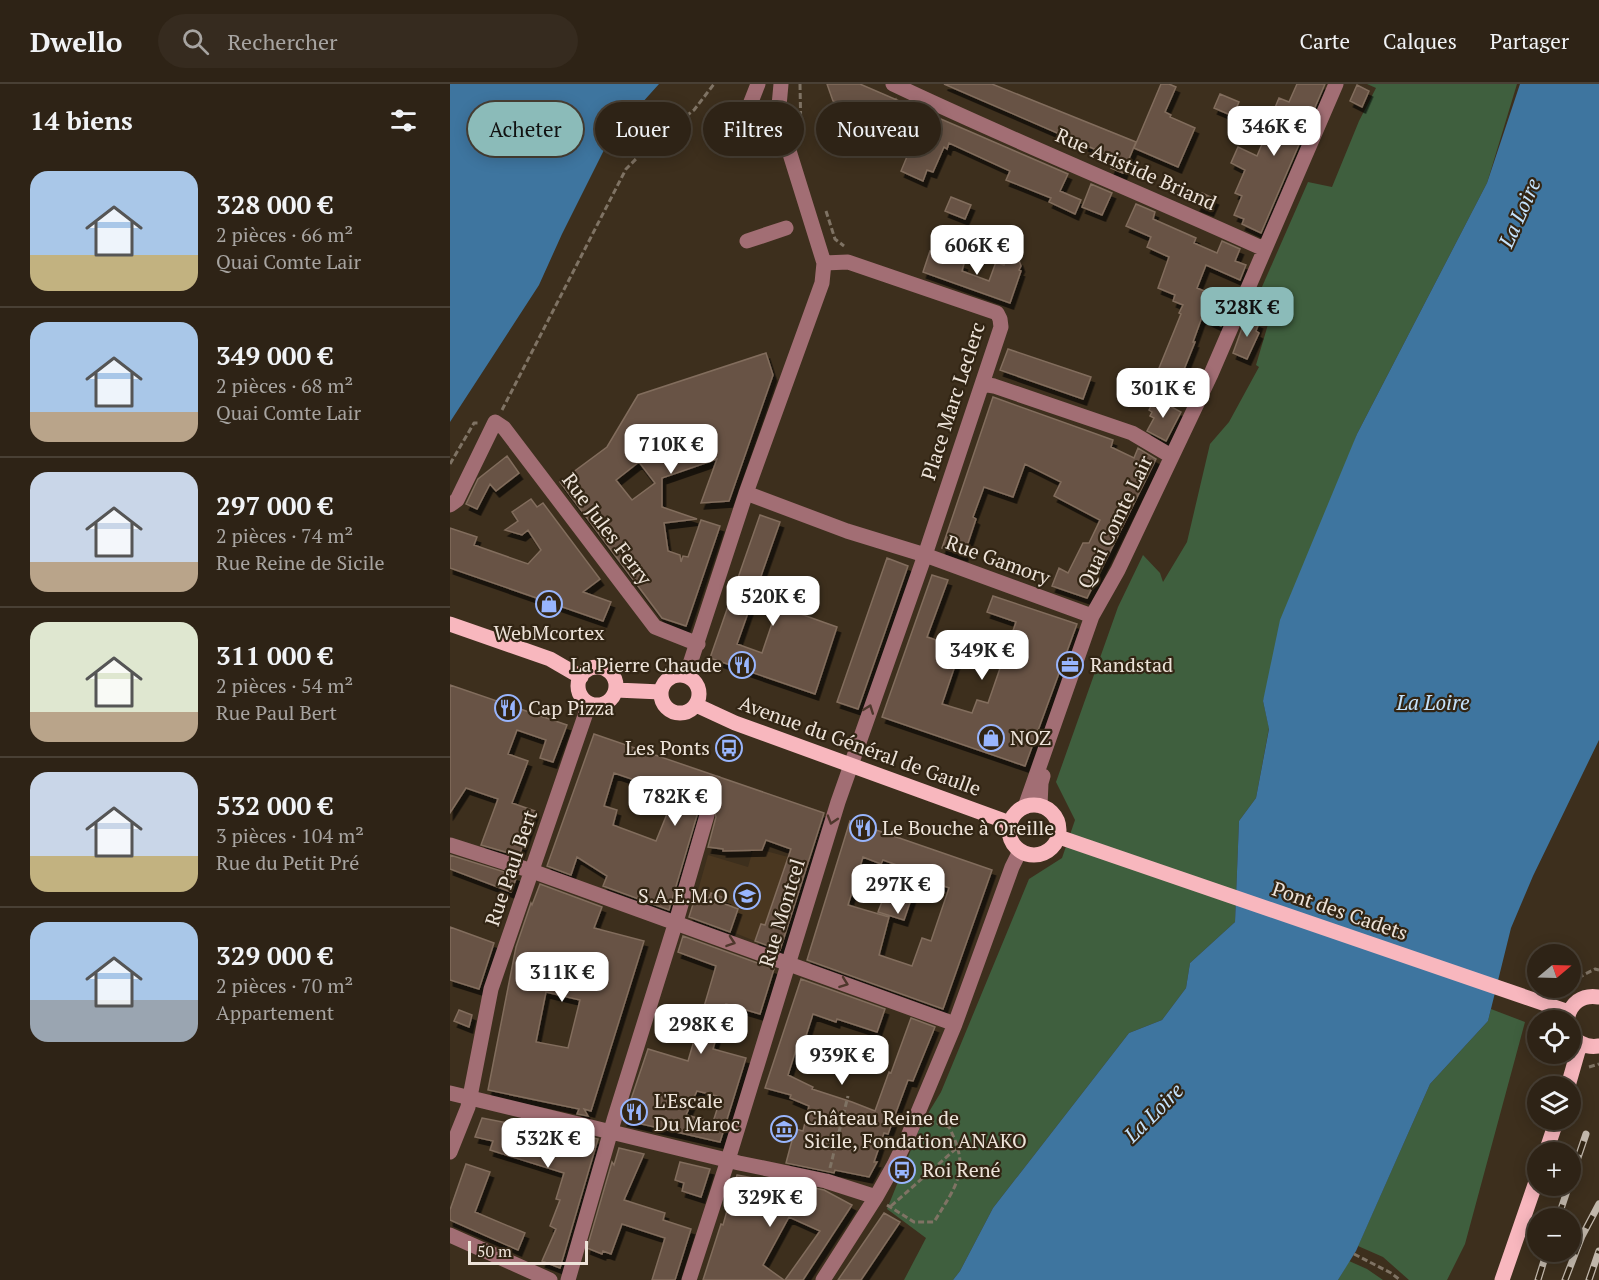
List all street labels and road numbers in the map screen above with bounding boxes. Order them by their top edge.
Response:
street label: Rue Aristide Briand [1052,121,1221,216]
street label: Place Marc Leclerc [914,318,991,483]
street label: Quai Comte Lair [1071,450,1159,593]
street label: Rue Jules Ferry [556,467,659,591]
street label: Rue Gamory [942,528,1055,591]
street label: Avenue du Général de Gaulle [735,689,985,802]
street label: Rue Paul Bert [478,806,543,929]
street label: Rue Montcel [752,855,811,970]
street label: Pont des Cadets [1269,875,1411,946]

